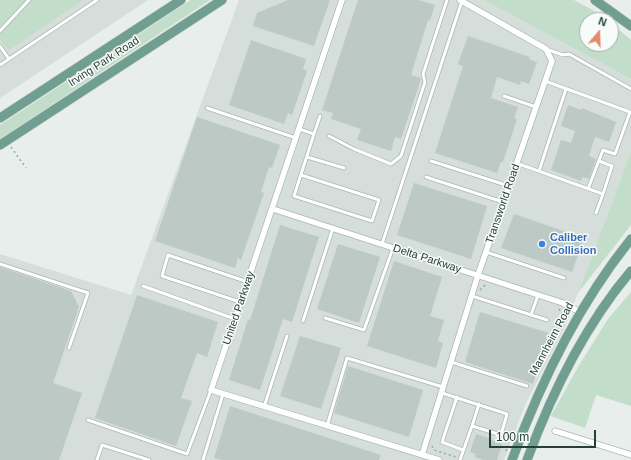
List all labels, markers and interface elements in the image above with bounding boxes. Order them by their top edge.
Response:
north arrow [579,12,619,52]
text: N [597,15,608,29]
street label: Irving Park Road [66,34,142,90]
street label: Transworld Road [483,162,523,246]
place label: Caliber Collision [550,231,596,257]
marker: Caliber Collision [537,239,547,249]
street label: Delta Parkway [391,242,463,276]
street label: United Parkway [220,269,258,347]
street label: Mannheim Road [527,300,577,378]
scale bar [491,422,598,448]
text: 100 m [496,430,529,444]

